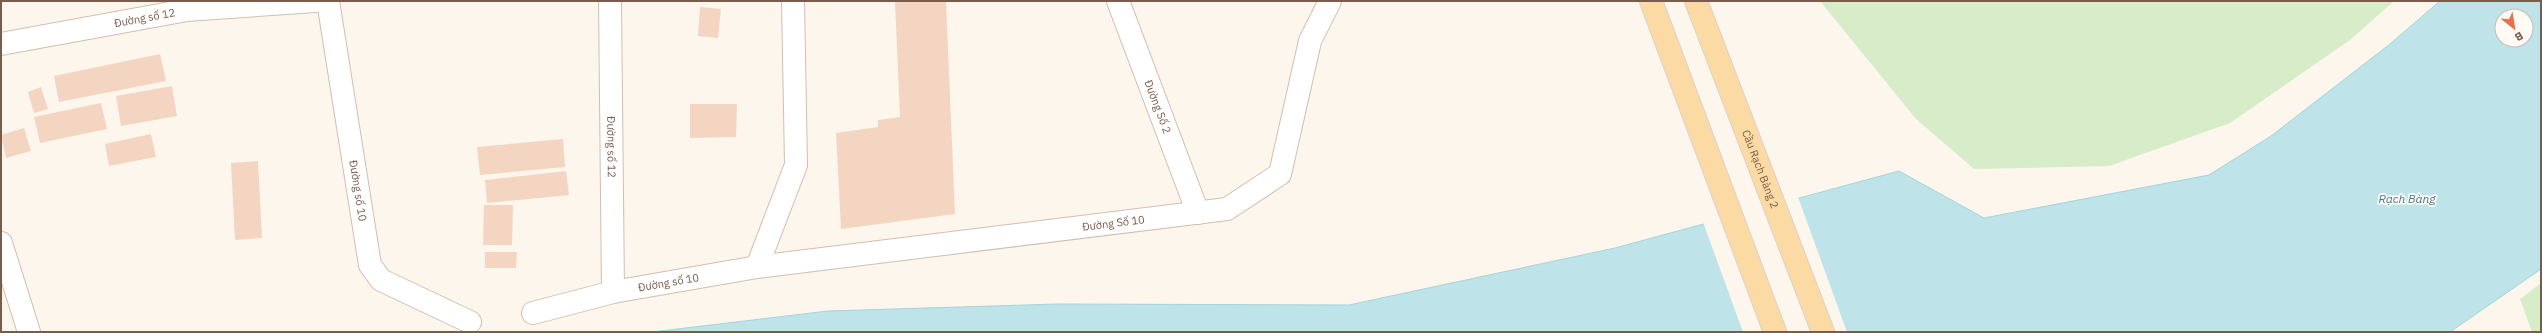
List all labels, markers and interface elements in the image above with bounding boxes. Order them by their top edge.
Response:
street label: Đường số 12 [113,5,176,30]
north arrow [2494,8,2534,48]
text: B [2512,29,2526,45]
street label: Đường Số 2 [1141,78,1174,136]
street label: Đường số 12 [604,116,619,178]
street label: Cầu Rạch Bàng 2 [1739,128,1782,210]
street label: Đường số 10 [346,159,370,222]
water label: Rạch Bàng [2379,191,2436,206]
street label: Đường Số 10 [1081,212,1146,234]
street label: Đường số 10 [637,270,700,295]

